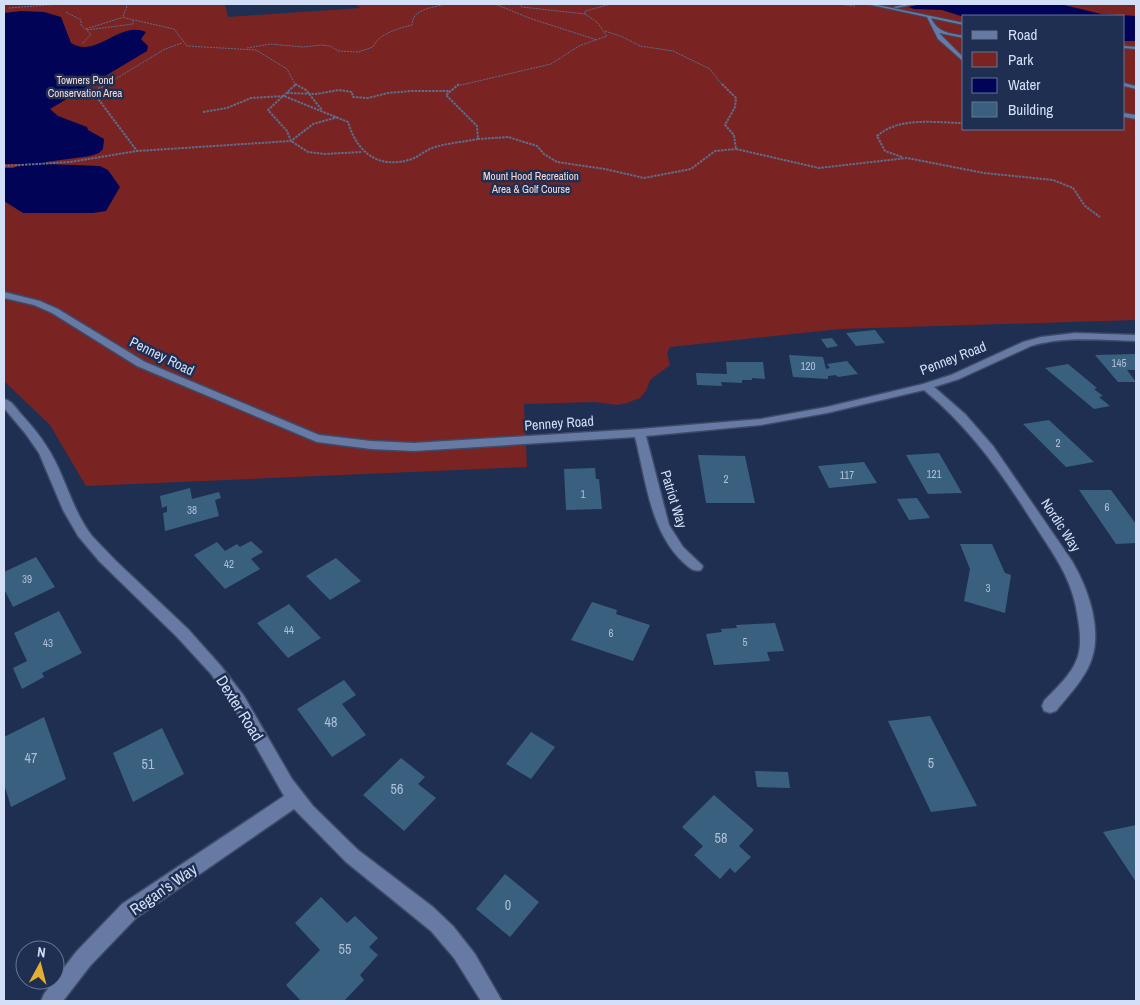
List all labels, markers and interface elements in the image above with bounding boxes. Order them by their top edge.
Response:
legend [962,15,1125,130]
text: Road [1008,24,1037,45]
text: Park [1008,49,1034,70]
park label: Towners Pond Conservation Area [48,73,122,100]
text: Water [1008,74,1040,95]
text: Building [1008,99,1053,120]
park label: Mount Hood Recreation Area & Golf Course [483,169,579,196]
street label: Penney Road [127,333,197,379]
street label: Penney Road [917,337,989,379]
house number: 145 [1111,356,1127,370]
house number: 120 [800,359,816,373]
street label: Penney Road [524,412,594,434]
house number: 2 [1055,436,1061,450]
house number: 121 [926,467,942,481]
street label: Patriot Way [657,468,691,530]
house number: 117 [840,468,854,482]
house number: 2 [723,472,729,486]
house number: 1 [580,487,586,501]
street label: Nordic Way [1037,495,1085,555]
house number: 6 [1104,500,1110,514]
house number: 38 [187,503,197,517]
house number: 42 [224,557,234,571]
house number: 39 [22,572,32,586]
house number: 3 [985,581,991,595]
house number: 44 [284,623,294,637]
house number: 6 [608,626,614,640]
house number: 5 [742,635,748,649]
house number: 43 [43,636,53,650]
street label: Dexter Road [211,671,269,745]
house number: 48 [325,713,337,731]
house number: 47 [25,749,37,767]
house number: 5 [928,754,934,772]
house number: 51 [142,755,155,773]
house number: 56 [391,780,403,798]
house number: 58 [715,829,727,847]
street label: Regan's Way [125,858,201,920]
house number: 0 [505,896,511,914]
north arrow [15,940,65,990]
house number: 55 [339,940,351,958]
text: N [36,943,47,962]

